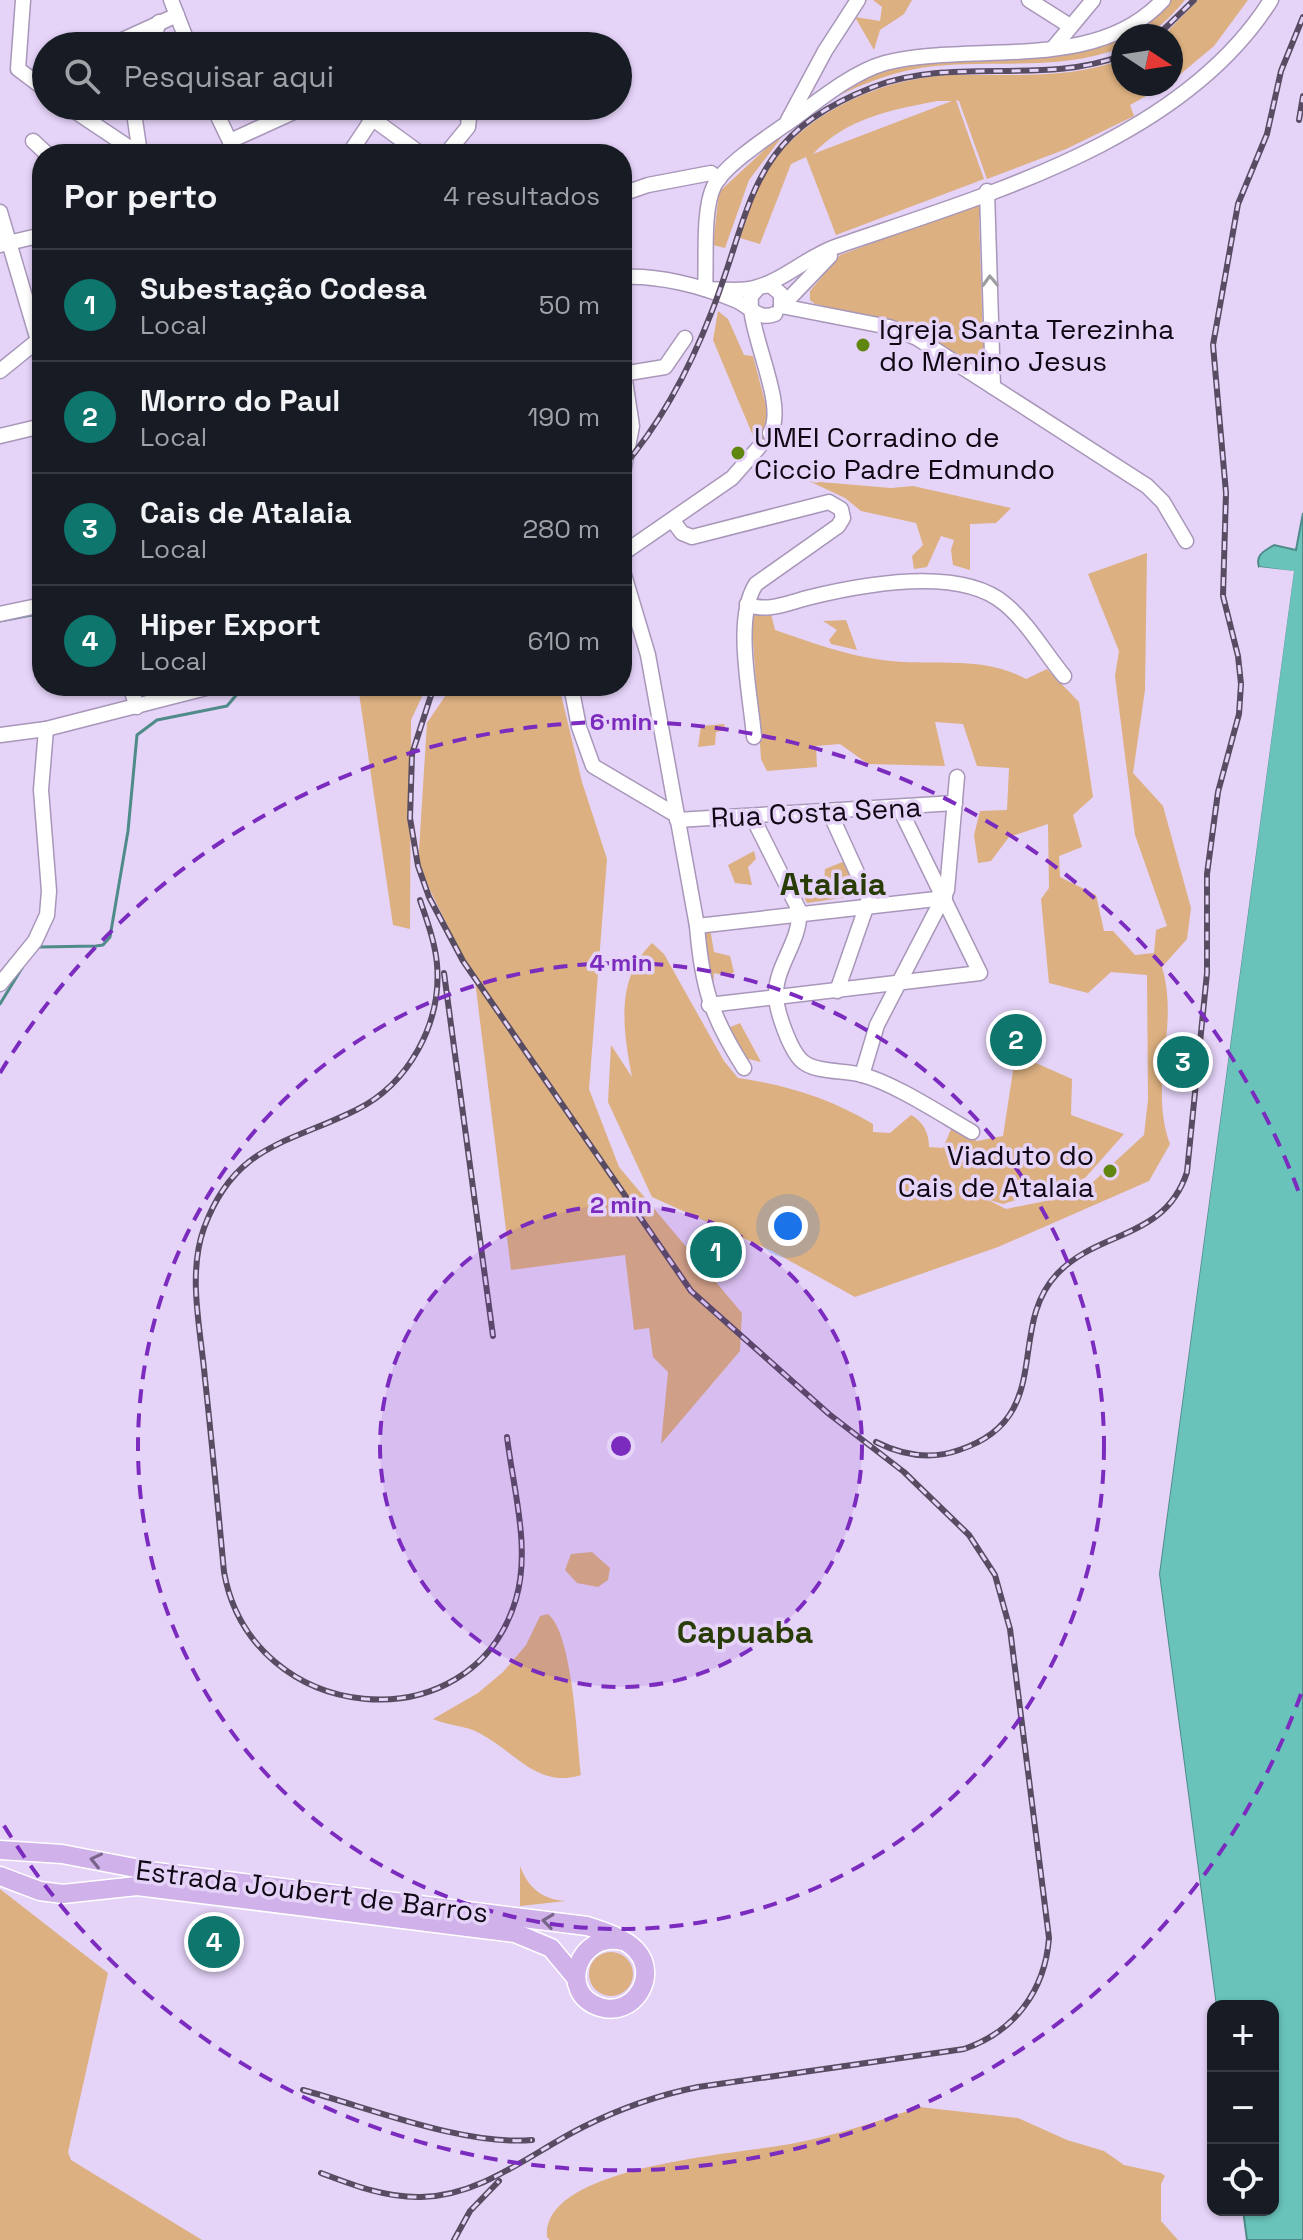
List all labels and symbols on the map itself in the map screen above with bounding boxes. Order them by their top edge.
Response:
north arrow [1111,24,1183,96]
one-way arrow [981,274,998,287]
place label: Igreja Santa Terezinha do Menino Jesus [879,311,1174,379]
marker: Igreja Santa Terezinha do Menino Jesus [854,336,872,354]
place label: UMEI Corradino de Ciccio Padre Edmundo [754,419,1055,487]
marker: UMEI Corradino de Ciccio Padre Edmundo [729,444,747,462]
text: 6 min [590,706,652,737]
street label: Rua Costa Sena [710,789,922,835]
district label: Atalaia [780,864,886,904]
text: 4 min [589,947,653,978]
pin: 2 [990,1010,1042,1070]
pin: 3 [1157,1032,1209,1092]
place label: Viaduto do Cais de Atalaia [898,1137,1094,1205]
marker: Viaduto do Cais de Atalaia [1101,1162,1119,1180]
text: 2 min [590,1189,652,1220]
your location [768,1206,808,1246]
pin: 1 [690,1222,742,1282]
centre of rings [607,1432,635,1460]
district label: Capuaba [677,1612,813,1652]
one-way arrow [90,1852,104,1869]
street label: Estrada Joubert de Barros [134,1852,490,1930]
pin: 4 [188,1912,240,1972]
one-way arrow [541,1913,555,1930]

